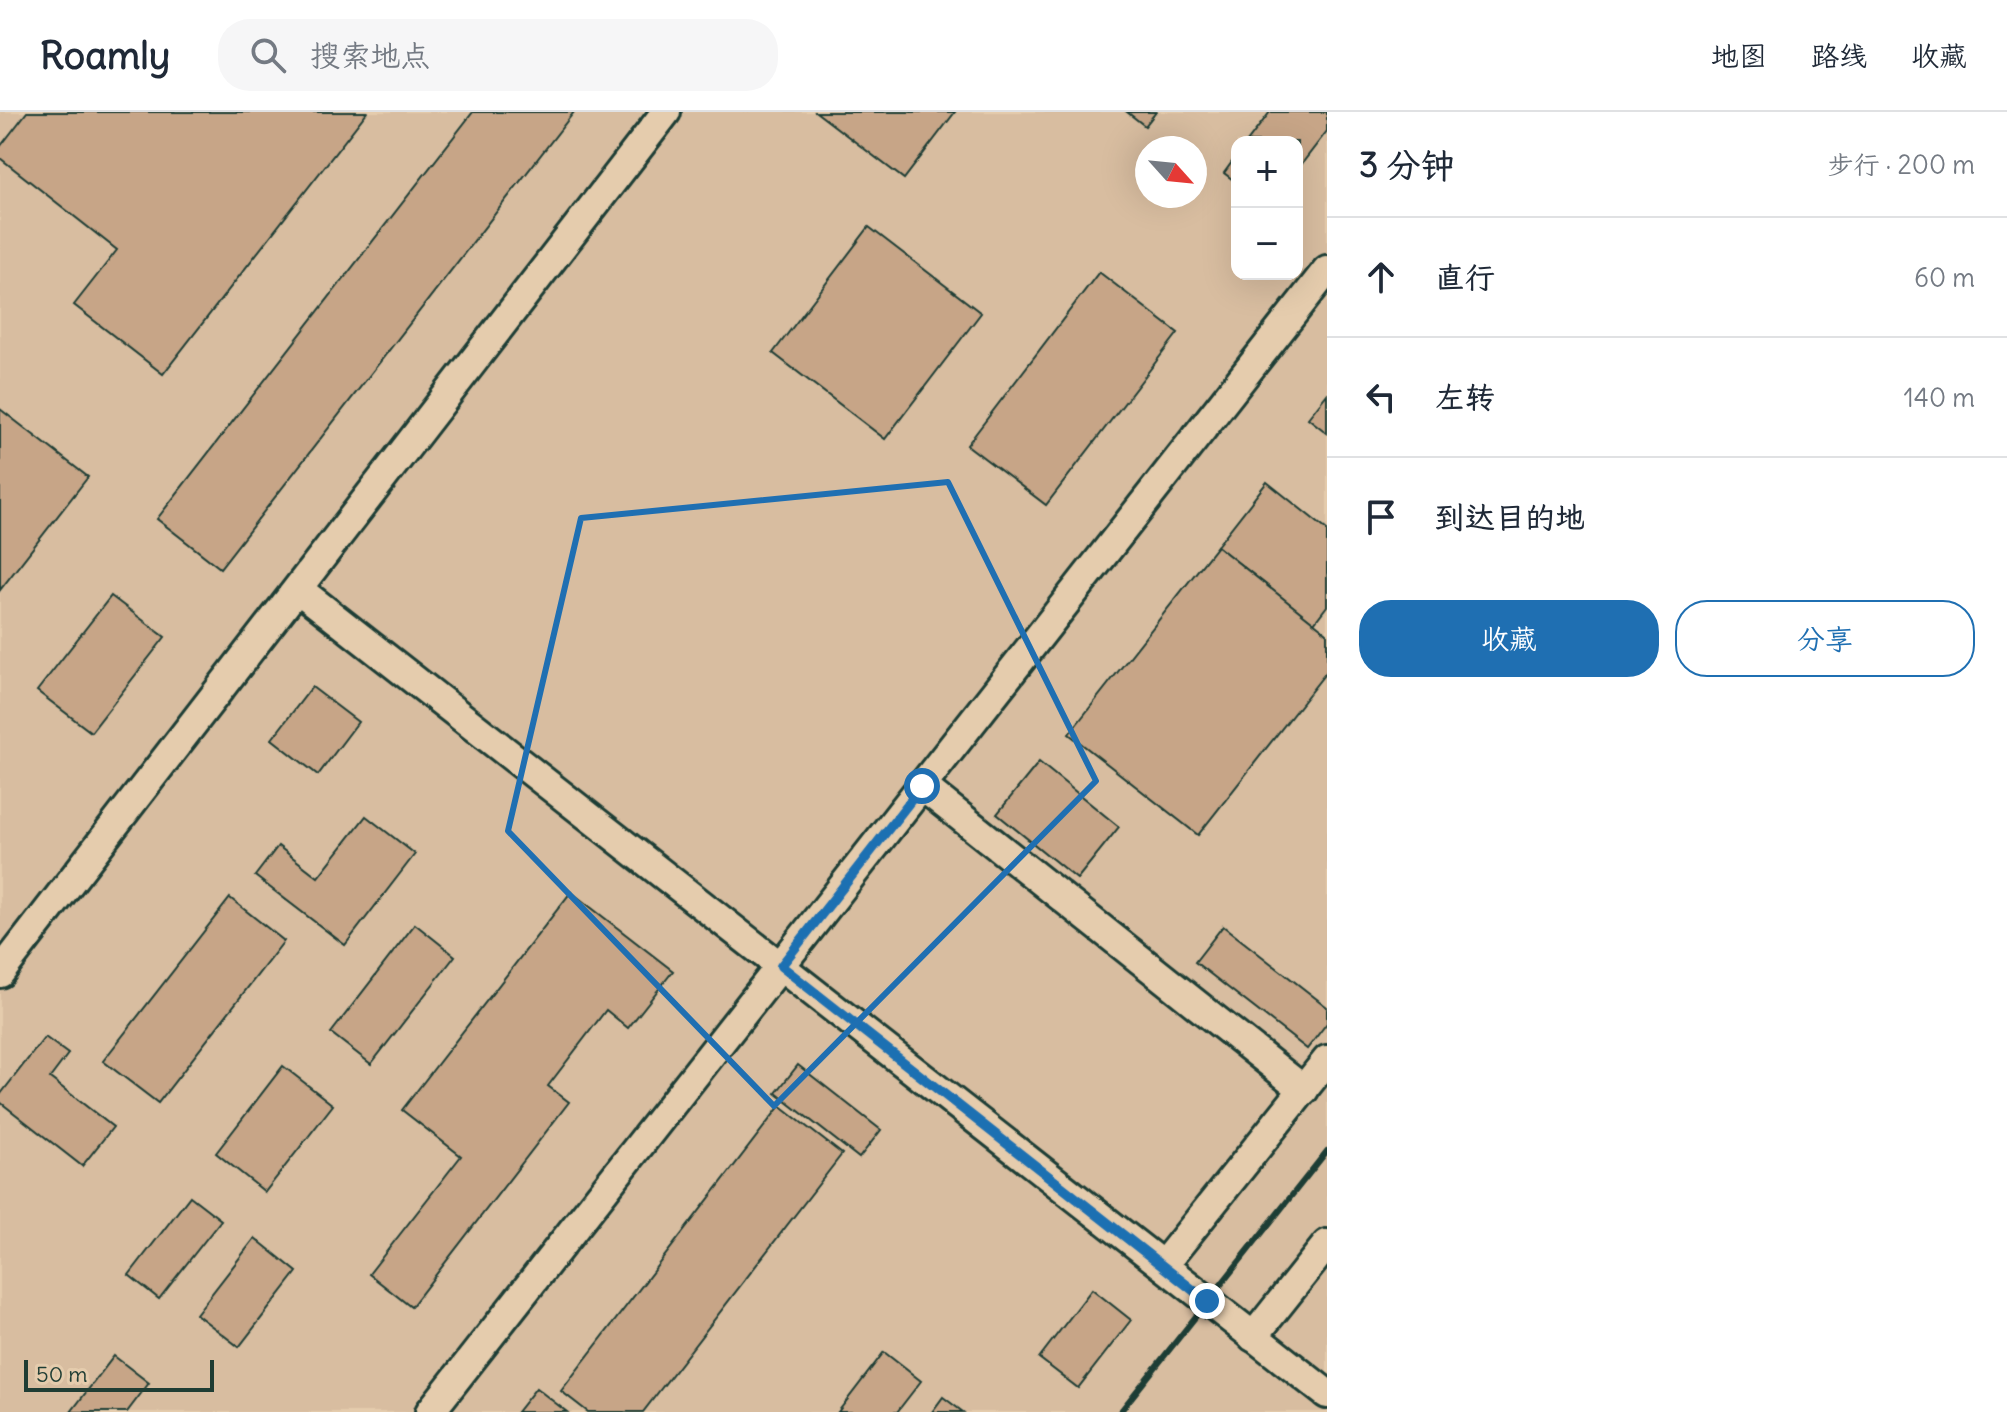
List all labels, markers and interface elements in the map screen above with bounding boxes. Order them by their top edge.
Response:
search box [218,19,778,91]
text: Roamly [40,32,170,79]
icon: search [246,33,290,77]
text: 搜索地点 [310,36,430,74]
text: 地图 [1711,38,1767,74]
text: 路线 [1811,38,1867,74]
text: 收藏 [1911,38,1967,74]
north arrow [1135,136,1207,208]
map controls [1231,136,1303,280]
button: + [1231,136,1303,208]
text: 3 分钟 [1359,143,1454,186]
text: 步行 · 200 m [1827,148,1975,181]
button: − [1231,208,1303,280]
icon: ahead [1359,255,1403,299]
text: 直行 [1435,258,1495,296]
text: 60 m [1914,261,1975,294]
icon: left [1359,375,1403,419]
text: 左转 [1435,378,1495,416]
text: 140 m [1904,381,1975,414]
icon: arrive [1359,495,1403,539]
text: 到达目的地 [1435,498,1585,536]
button: 收藏 [1359,600,1659,677]
button: 分享 [1675,600,1975,677]
route start [904,768,940,804]
route end [1189,1283,1225,1319]
scale bar [24,1356,214,1392]
text: 50 m [36,1360,88,1388]

